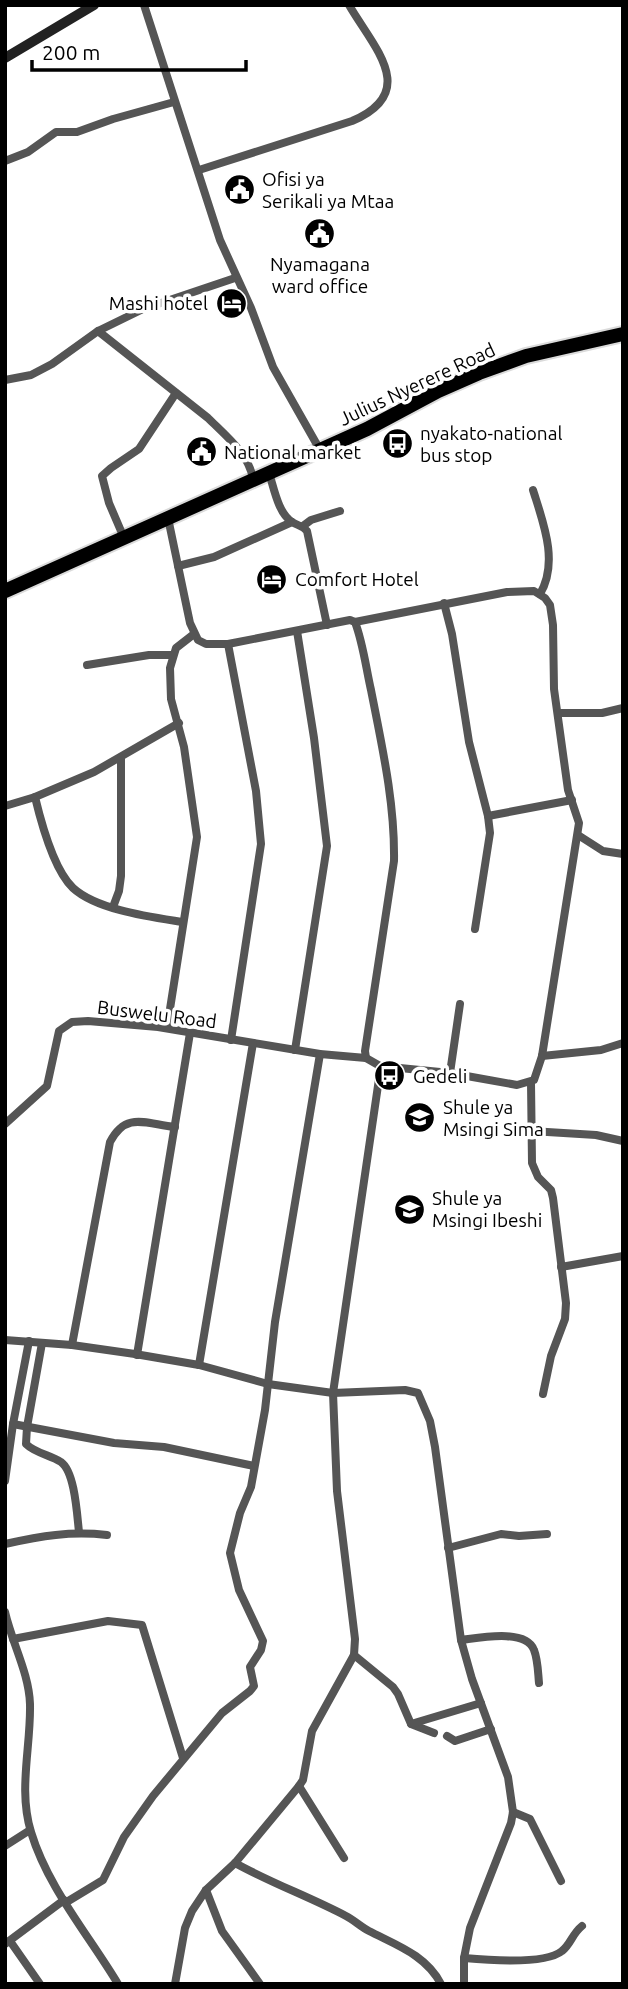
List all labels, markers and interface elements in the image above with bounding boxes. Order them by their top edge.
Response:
scale bar [32,28,245,72]
text: 200 m [42,40,100,64]
place label: Ofisi ya Serikali ya Mtaa [262,168,394,212]
public building icon: Ofisi ya Serikali ya Mtaa [222,173,256,207]
public building icon: Nyamagana ward office [303,216,337,250]
place label: Nyamagana ward office [270,253,370,297]
hotel icon: Mashi hotel [214,286,248,320]
place label: Mashi hotel [109,292,208,314]
street label: Julius Nyerere Road [335,338,499,430]
place label: nyakato-national bus stop [420,422,562,466]
bus stop icon: nyakato-national bus stop [380,427,414,461]
public building icon: National market [184,435,218,469]
place label: National market [224,441,362,463]
hotel icon: Comfort Hotel [255,562,289,596]
place label: Comfort Hotel [295,568,419,590]
street label: Buswelu Road [96,996,218,1032]
bus stop icon: Gedeli [373,1059,407,1093]
place label: Gedeli [413,1065,467,1087]
place label: Shule ya Msingi Sima [443,1096,544,1140]
school or university icon: Shule ya Msingi Sima [403,1101,437,1135]
place label: Shule ya Msingi Ibeshi [432,1187,542,1231]
school or university icon: Shule ya Msingi Ibeshi [392,1192,426,1226]

